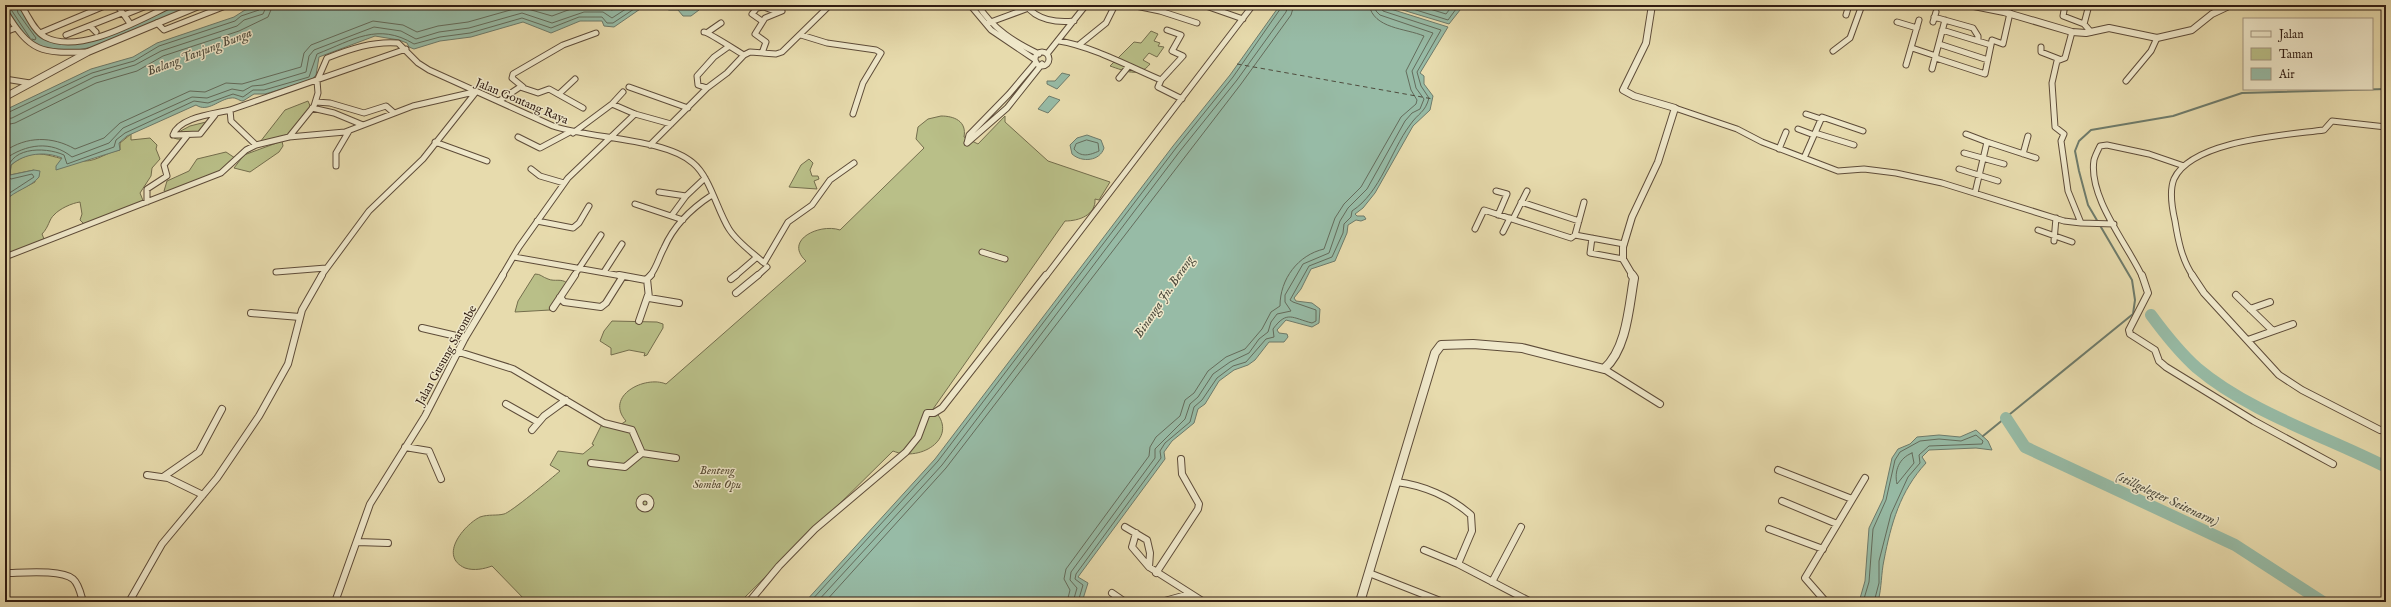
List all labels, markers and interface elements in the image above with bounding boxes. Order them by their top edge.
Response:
legend [2243,18,2373,90]
water label: Balang Tanjung Bunga [145,24,255,81]
text: Jalan [2277,27,2304,43]
text: Taman [2279,47,2313,62]
text: Air [2278,67,2295,82]
street label: Jalan Gontang Raya [471,74,571,129]
water label: Binanga Jn. Berang [1130,252,1199,342]
street label: Jalan Gusung Sarombe [412,302,481,410]
park label: Benteng Somba Opu [693,463,741,492]
water label: (stillgelegter Seitenarm) [2113,468,2221,532]

